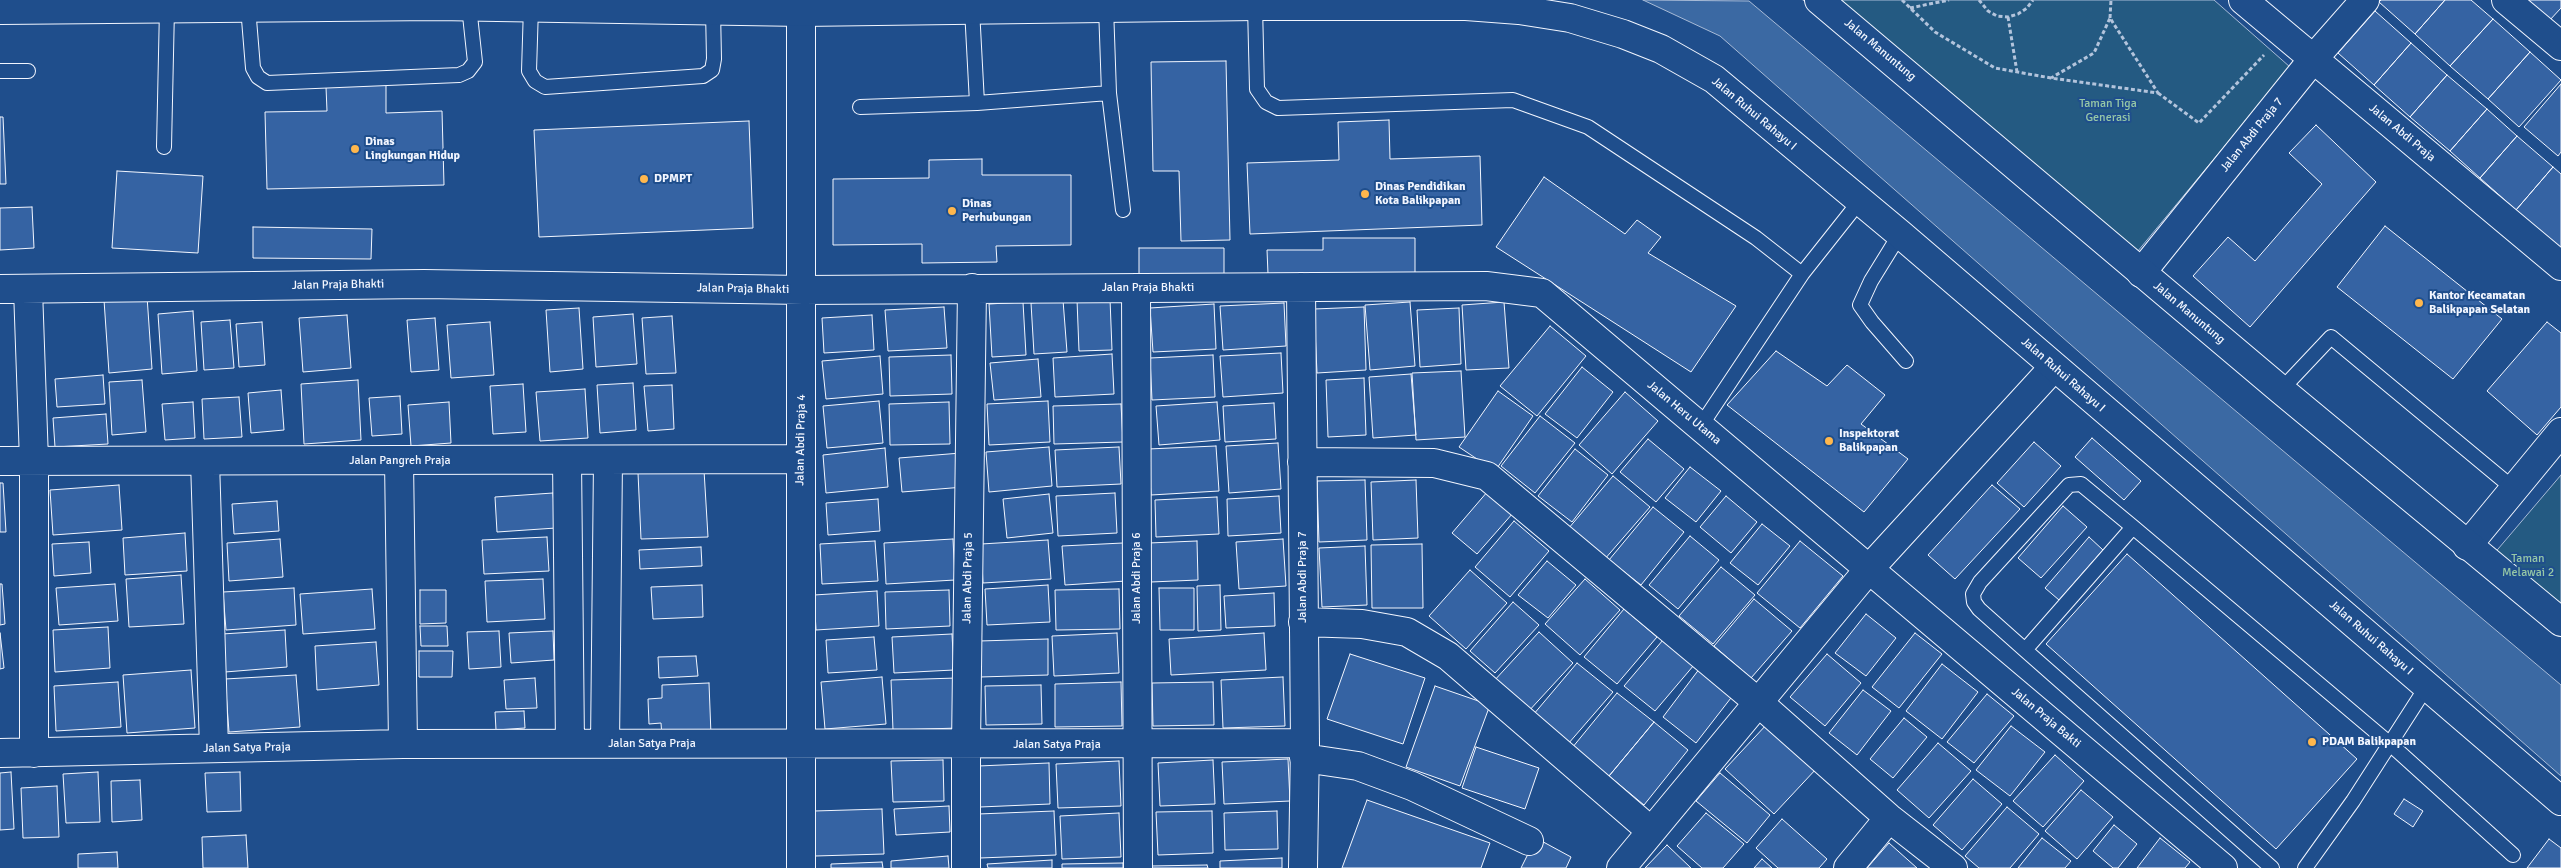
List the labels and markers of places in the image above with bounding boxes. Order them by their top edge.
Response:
place label: Dinas Lingkungan Hidup [365,135,460,163]
marker: Dinas Lingkungan Hidup [349,143,361,155]
place label: DPMPT [654,172,692,186]
marker: DPMPT [638,173,650,185]
place label: Dinas Pendidikan Kota Balikpapan [1375,180,1466,208]
marker: Dinas Pendidikan Kota Balikpapan [1359,188,1371,200]
place label: Dinas Perhubungan [962,197,1031,225]
marker: Dinas Perhubungan [946,205,958,217]
place label: Kantor Kecamatan Balikpapan Selatan [2429,289,2530,317]
marker: Kantor Kecamatan Balikpapan Selatan [2413,297,2425,309]
place label: Inspektorat Balikpapan [1839,427,1899,455]
marker: Inspektorat Balikpapan [1823,435,1835,447]
place label: PDAM Balikpapan [2322,735,2416,749]
marker: PDAM Balikpapan [2306,736,2318,748]

